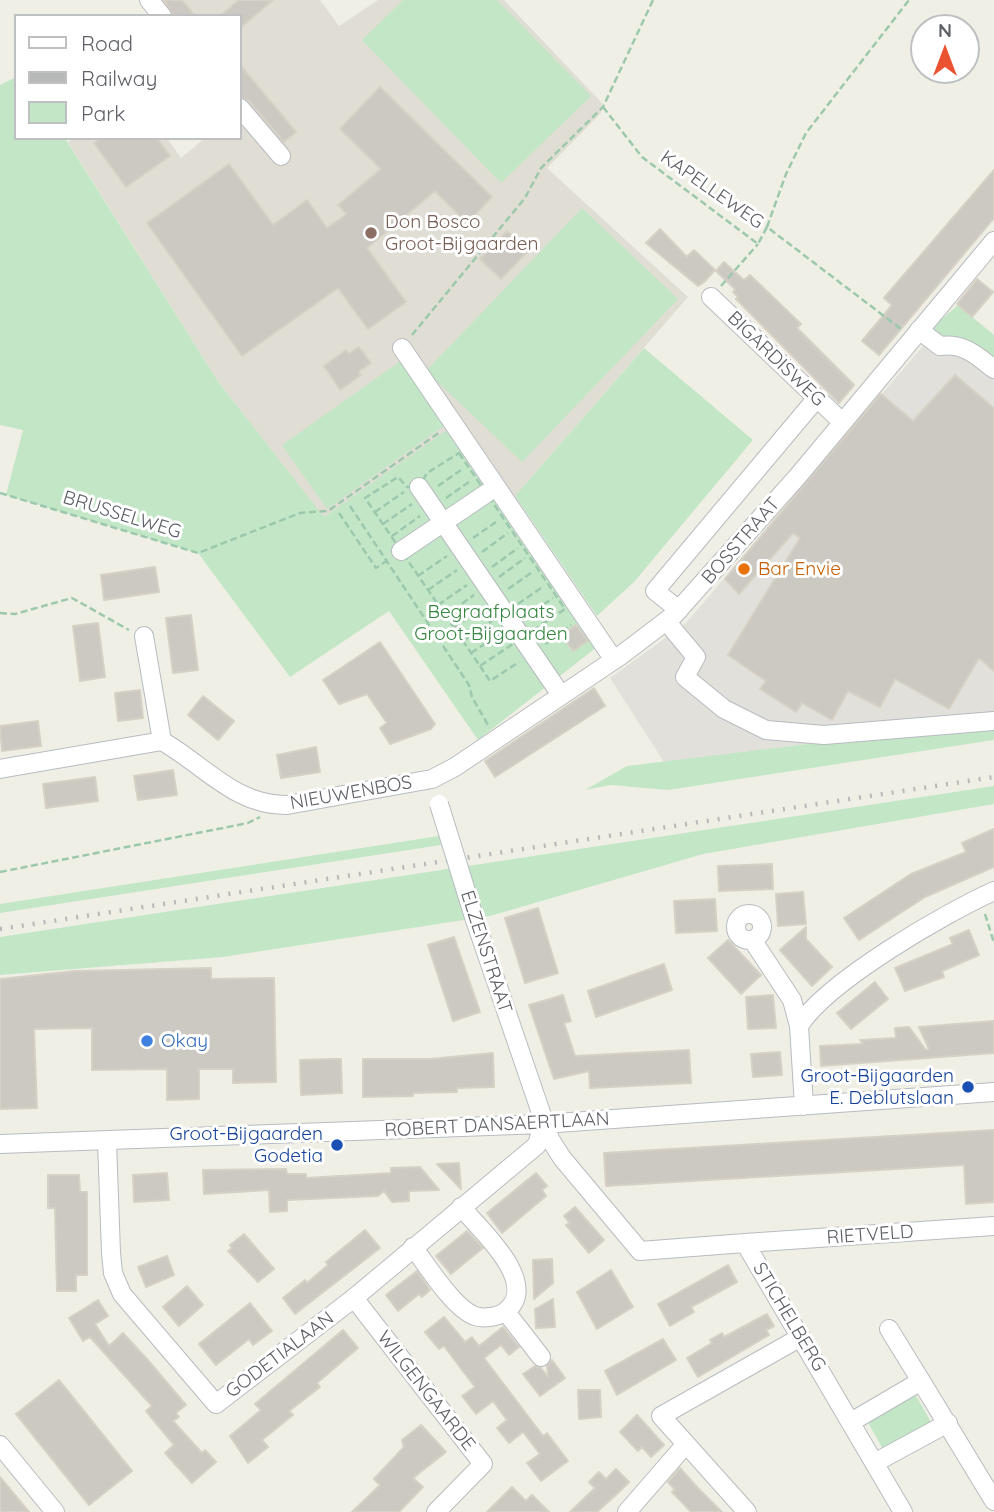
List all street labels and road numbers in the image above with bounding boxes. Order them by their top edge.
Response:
street label: KAPELLEWEG [656,146,768,234]
street label: BIGARDISWEG [722,307,830,411]
street label: BRUSSELWEG [60,486,184,544]
street label: BOSSTRAAT [697,493,785,589]
street label: NIEUWENBOS [288,771,414,815]
street label: ELZENSTRAAT [455,888,517,1016]
street label: ROBERT DANSAERTLAAN [384,1108,610,1142]
street label: RIETVELD [826,1221,914,1249]
street label: STICHELBERG [748,1258,830,1376]
street label: GODETIALAAN [222,1307,338,1403]
street label: WILGENGAARDE [372,1327,480,1455]

